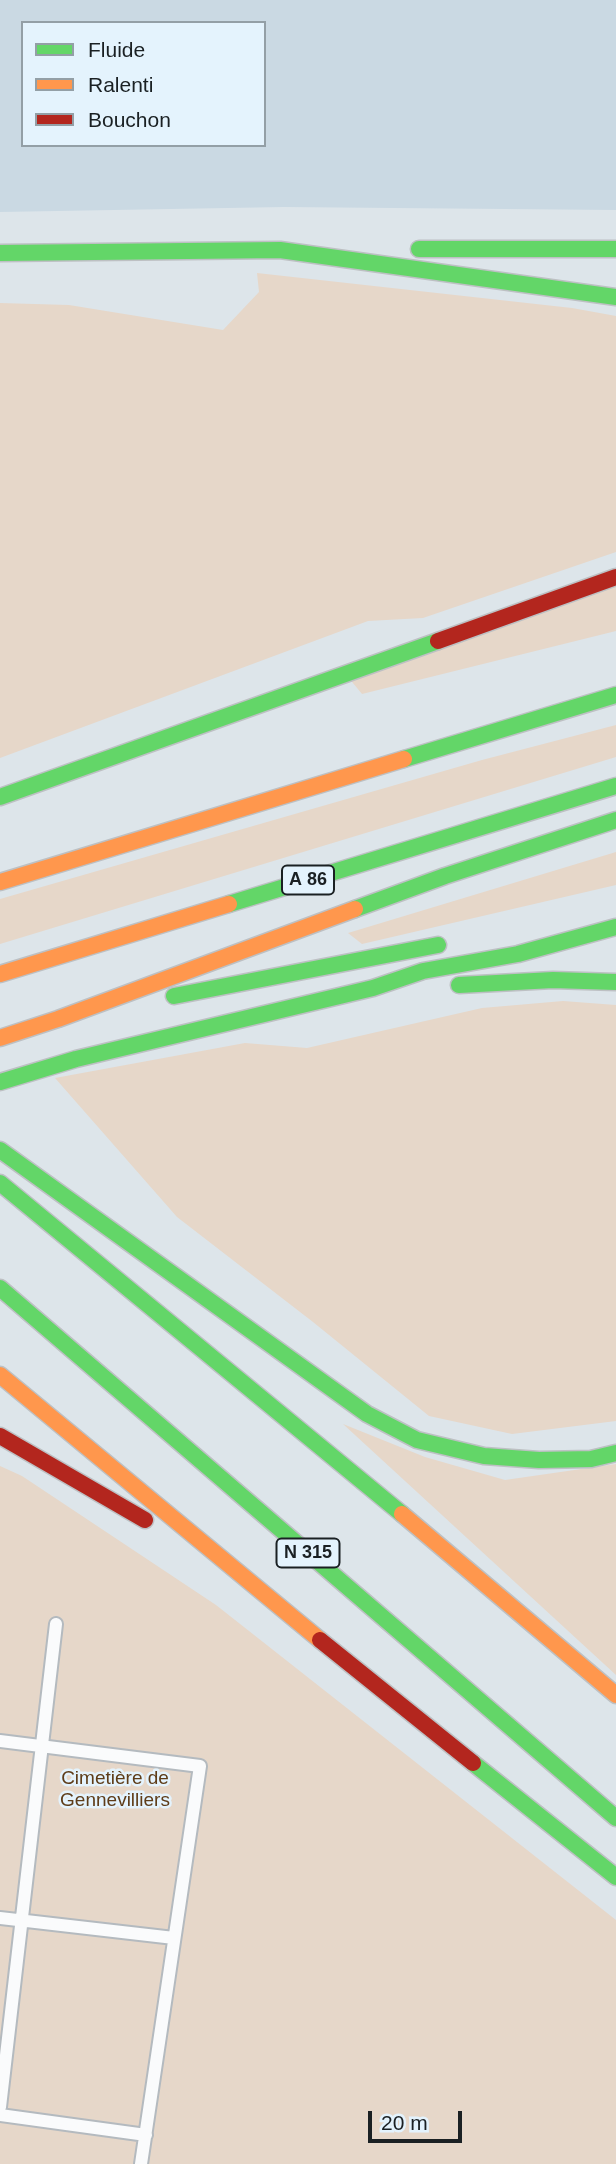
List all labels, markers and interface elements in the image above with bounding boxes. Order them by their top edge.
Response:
legend [21,21,266,147]
text: Fluide [88,38,145,61]
text: Ralenti [88,73,153,96]
text: Bouchon [88,108,171,131]
road number: A 86 [282,866,334,894]
road number: N 315 [276,1538,340,1568]
park label: Cimetière de Gennevilliers [60,1768,170,1812]
scale bar [371,2098,466,2142]
text: 20 m [381,2111,428,2134]

